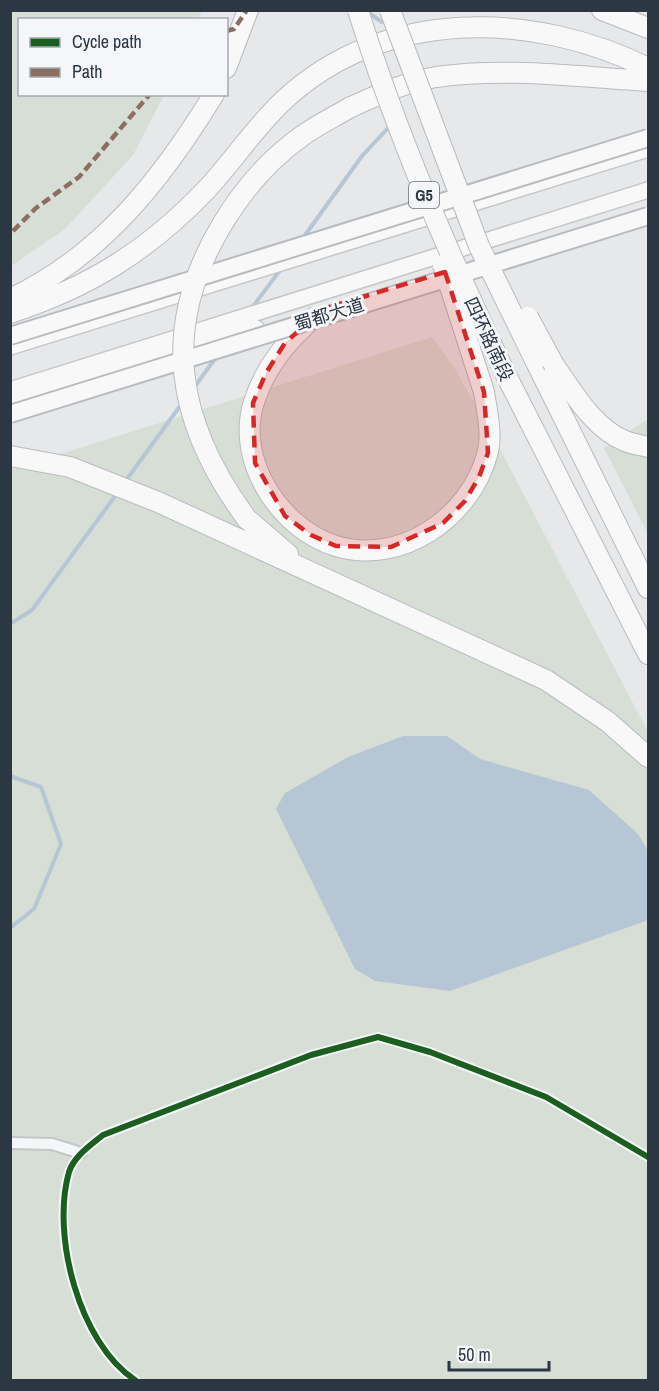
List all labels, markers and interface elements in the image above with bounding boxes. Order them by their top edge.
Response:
legend [18,18,228,96]
text: Cycle path [72,29,142,54]
text: Path [72,59,102,84]
road number: G5 [409,182,439,208]
street label: 蜀都大道 [291,292,367,336]
street label: 四环路南段 [459,293,519,385]
scale bar [449,1334,550,1372]
text: 50 m [458,1342,491,1367]

